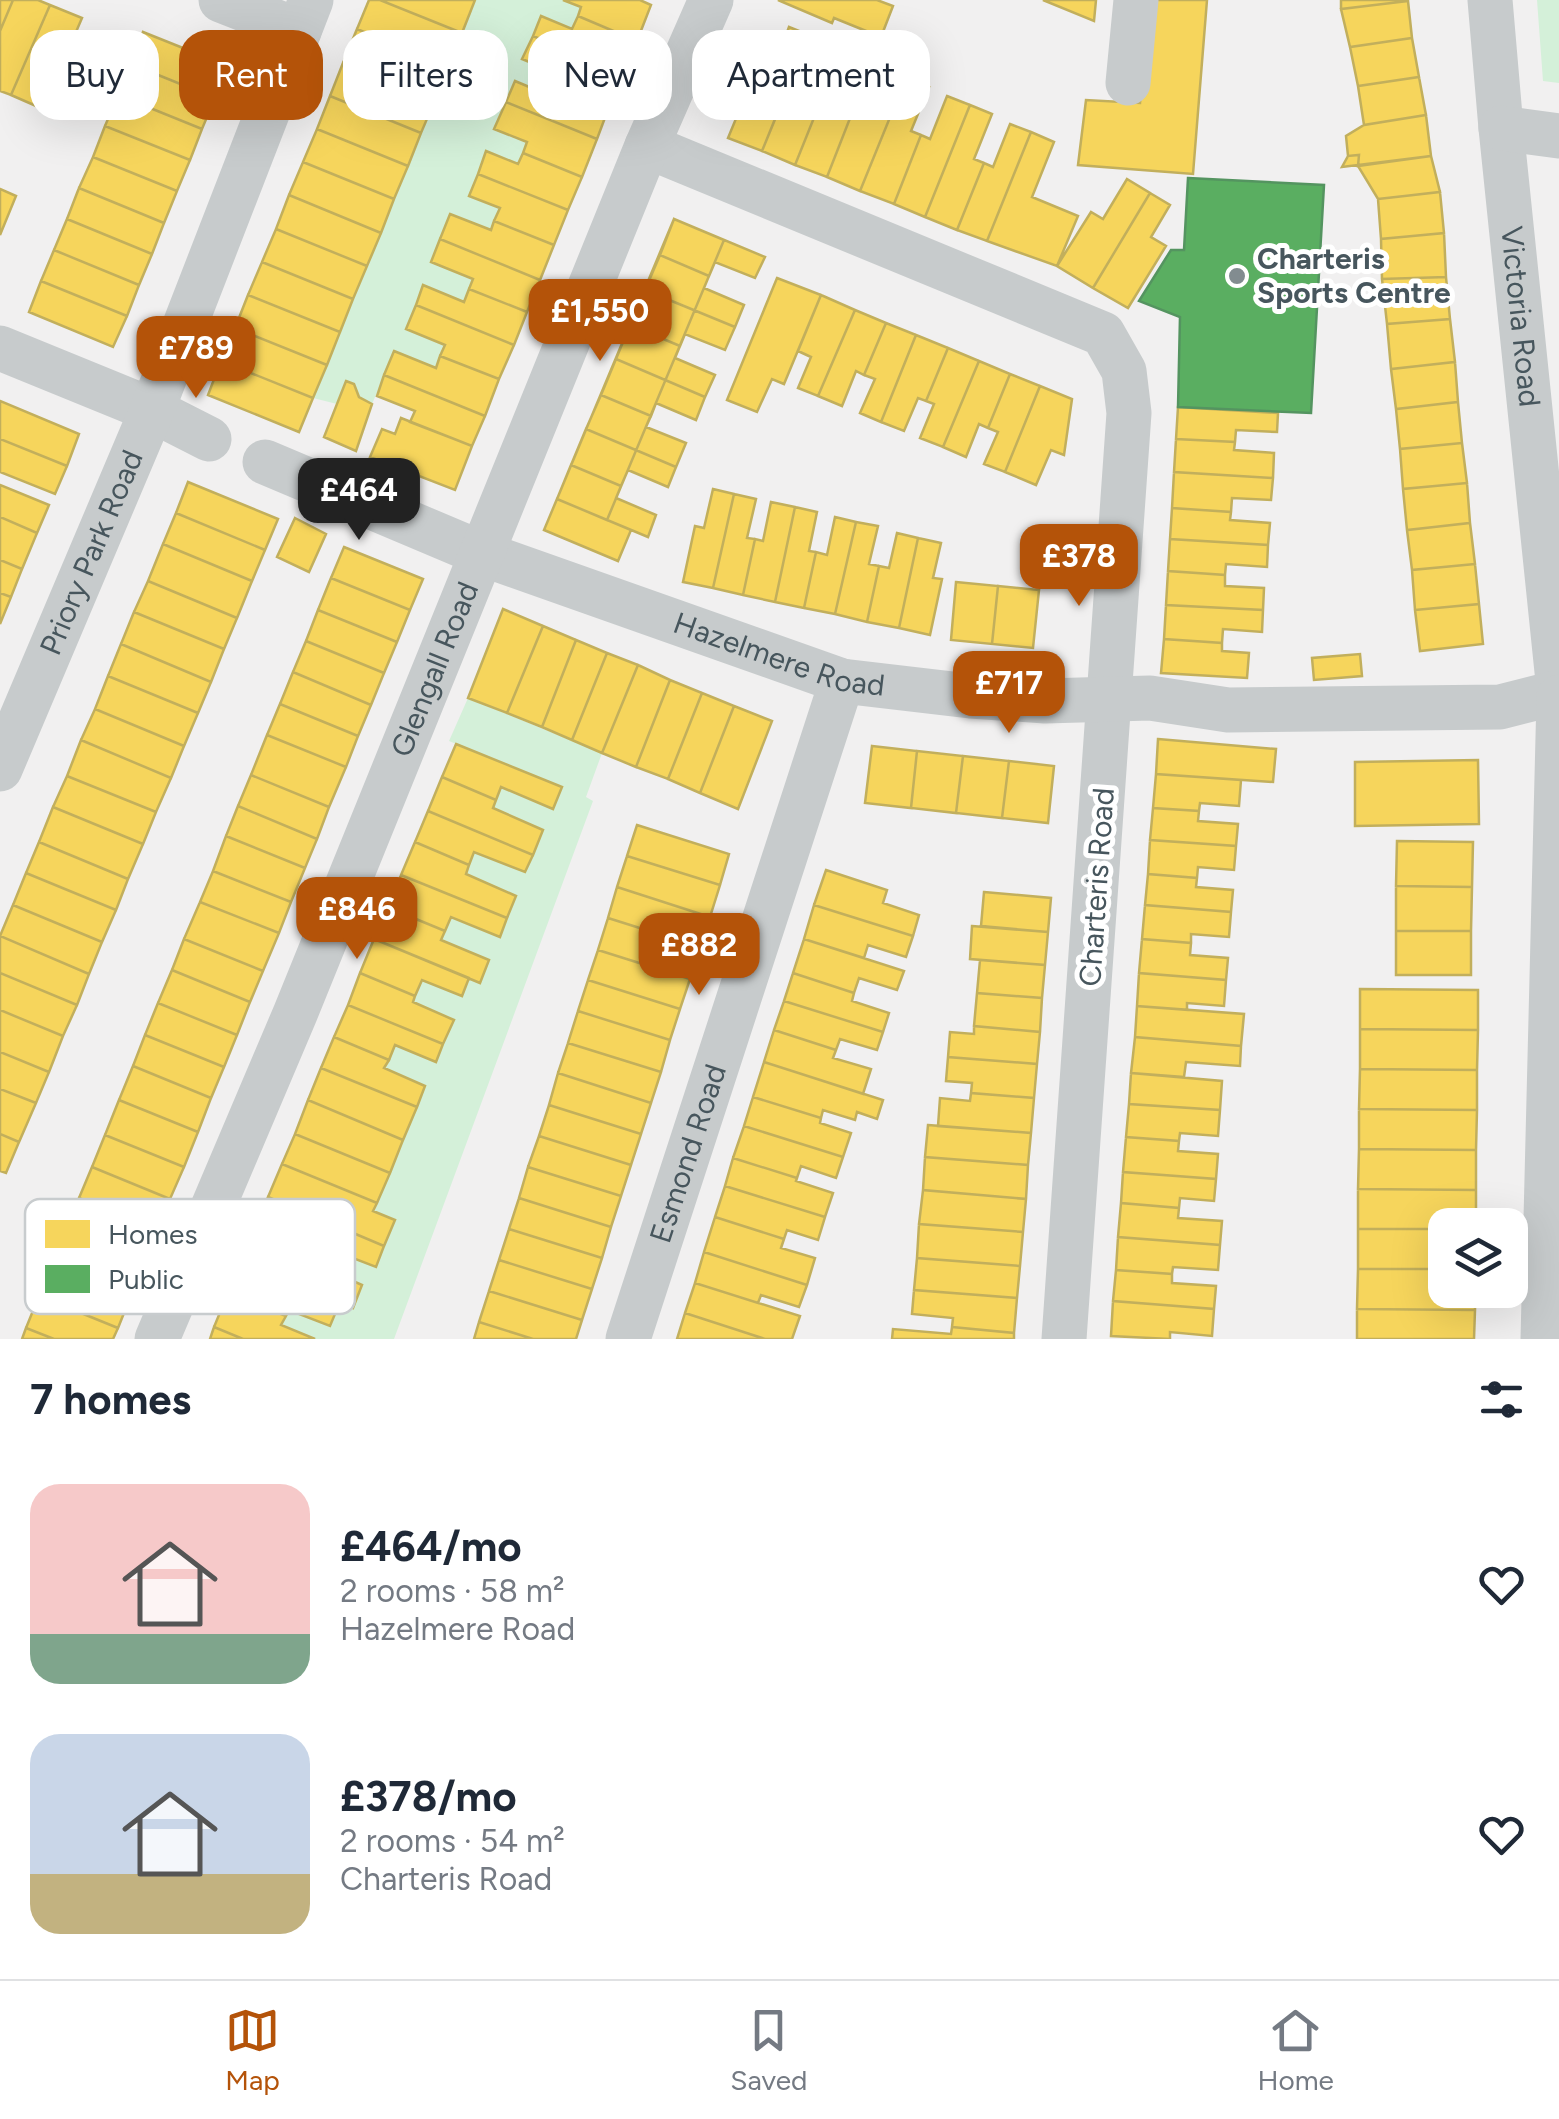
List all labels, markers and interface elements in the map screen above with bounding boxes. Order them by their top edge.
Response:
chip: Buy [30,30,159,120]
chip: Rent [179,30,323,120]
chip: Filters [343,30,508,120]
chip: New [528,30,672,120]
chip: Apartment [692,30,930,120]
street label: Victoria Road [1493,224,1549,409]
place label: Charteris Sports Centre [1257,240,1451,311]
marker: Charteris Sports Centre [1226,265,1248,287]
pin: £1,550 [519,279,681,364]
text: £1,550 [551,292,649,330]
pin: £789 [137,316,255,401]
text: £789 [159,329,233,367]
street label: Priory Park Road [31,444,151,660]
pin: £464 [300,458,418,543]
text: £464 [320,471,398,509]
pin: £378 [1020,524,1138,609]
text: £378 [1042,537,1116,575]
street label: Glengall Road [382,576,486,762]
street label: Hazelmere Road [668,604,887,704]
pin: £717 [950,651,1068,736]
text: £717 [975,664,1043,702]
street label: Charteris Road [1071,786,1122,988]
pin: £846 [298,877,416,962]
text: £846 [318,890,396,928]
pin: £882 [640,913,758,998]
text: £882 [661,926,737,964]
street label: Esmond Road [642,1059,734,1247]
legend [25,1199,355,1314]
map controls [1428,1208,1528,1308]
button: layers [1428,1208,1528,1308]
text: Homes [108,1217,197,1251]
text: Public [108,1262,184,1296]
icon: filters [1474,1372,1529,1427]
text: 7 homes [30,1374,191,1425]
text: £464/mo [340,1521,522,1572]
icon: home [110,1524,230,1644]
icon: heart [1474,1557,1529,1612]
text: 2 rooms · 58 m² [340,1572,565,1610]
text: Hazelmere Road [340,1610,575,1648]
text: £378/mo [340,1771,517,1822]
icon: home [110,1774,230,1894]
icon: heart [1474,1807,1529,1862]
text: 2 rooms · 54 m² [340,1822,565,1860]
text: Charteris Road [340,1860,552,1898]
tab: Map [225,2003,280,2097]
tab: Saved [730,2003,807,2097]
tab: Home [1258,2003,1334,2097]

